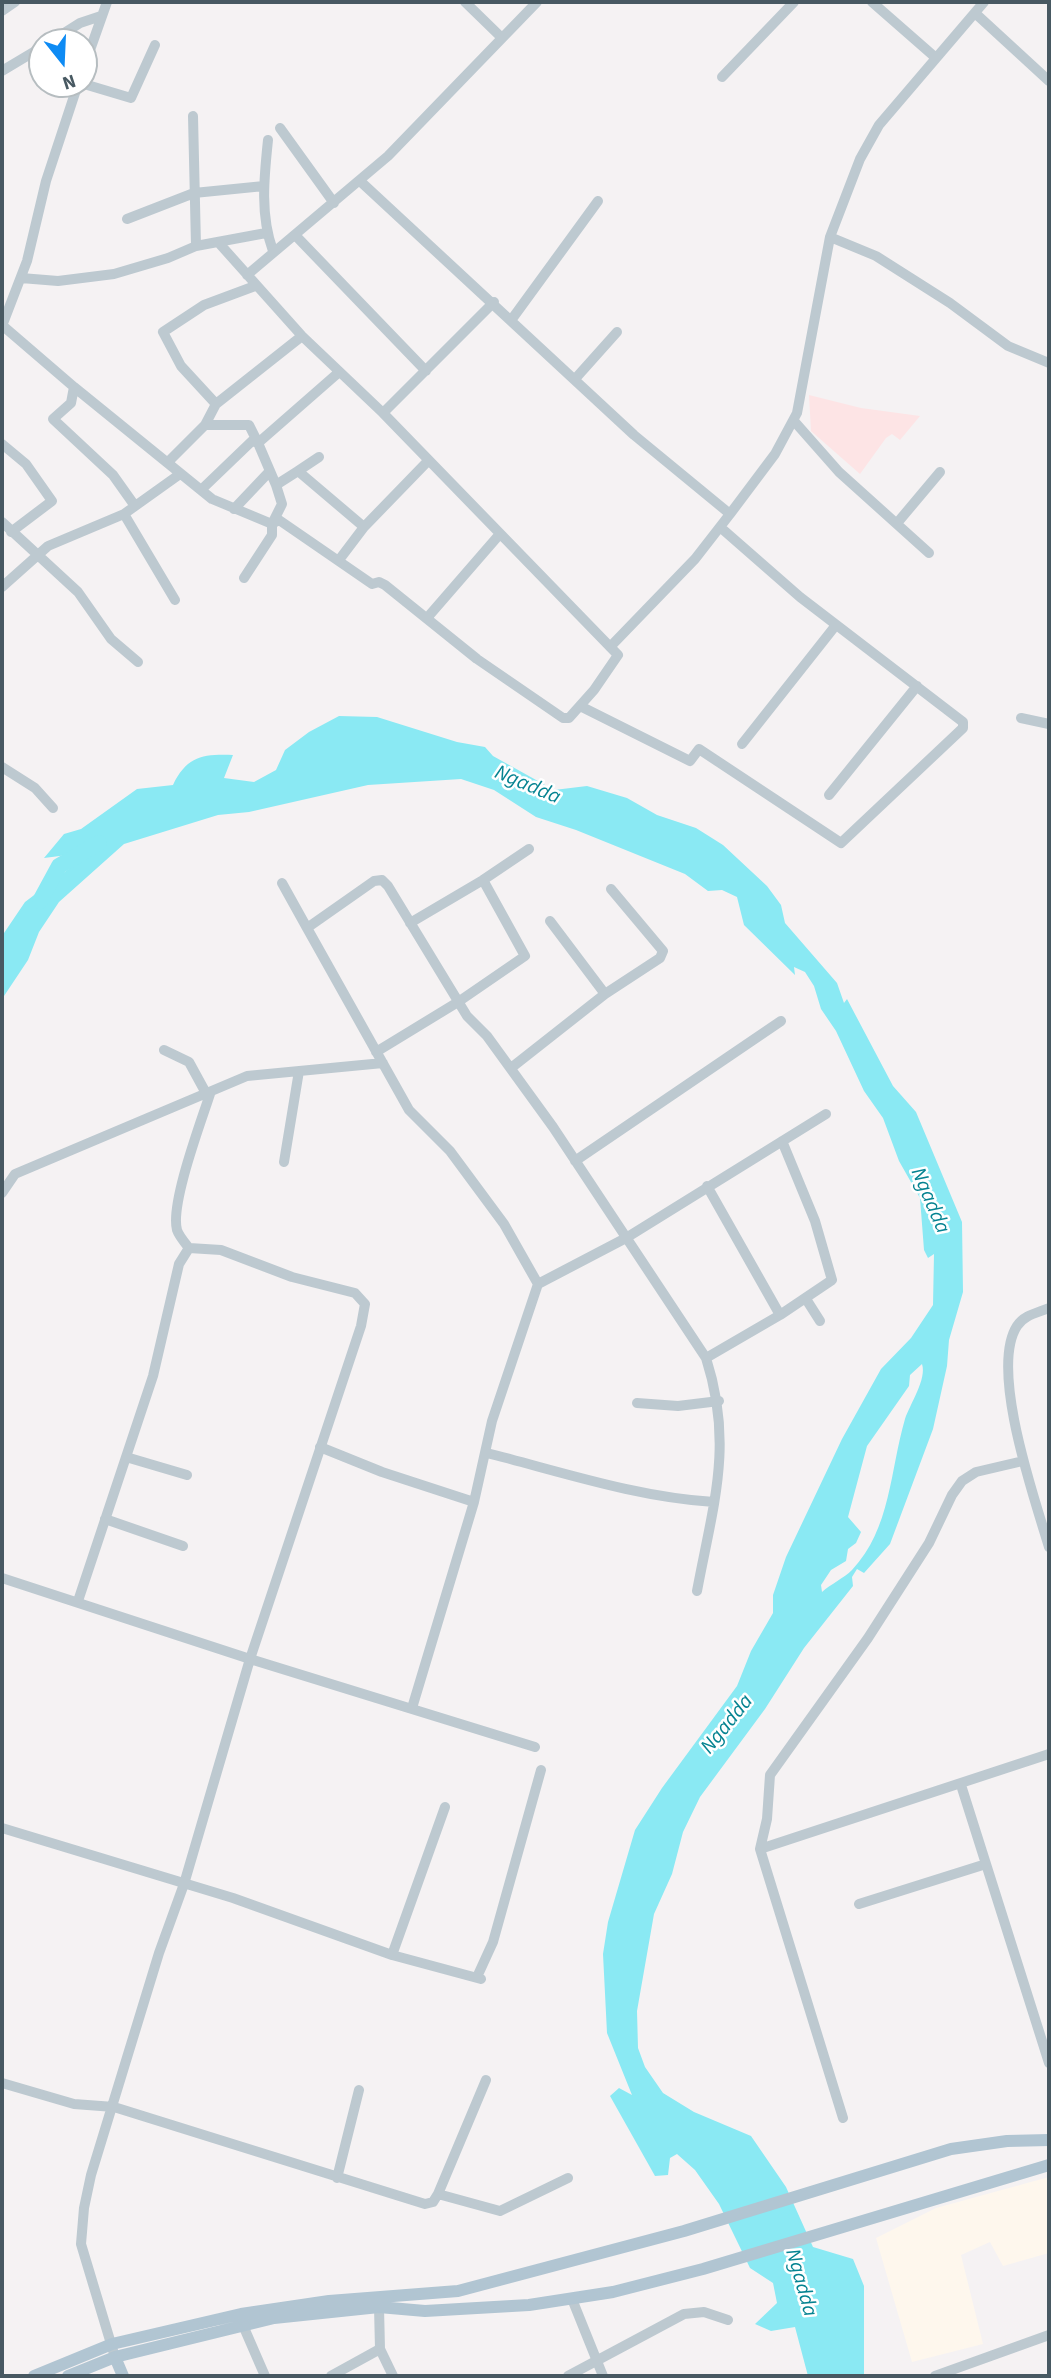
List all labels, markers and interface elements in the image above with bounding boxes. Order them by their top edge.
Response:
north arrow [28,28,98,98]
text: N [59,67,79,96]
water label: Ngadda [490,761,564,811]
water label: Ngadda [904,1164,954,1238]
water label: Ngadda [696,1690,760,1760]
water label: Ngadda [778,2246,822,2320]

